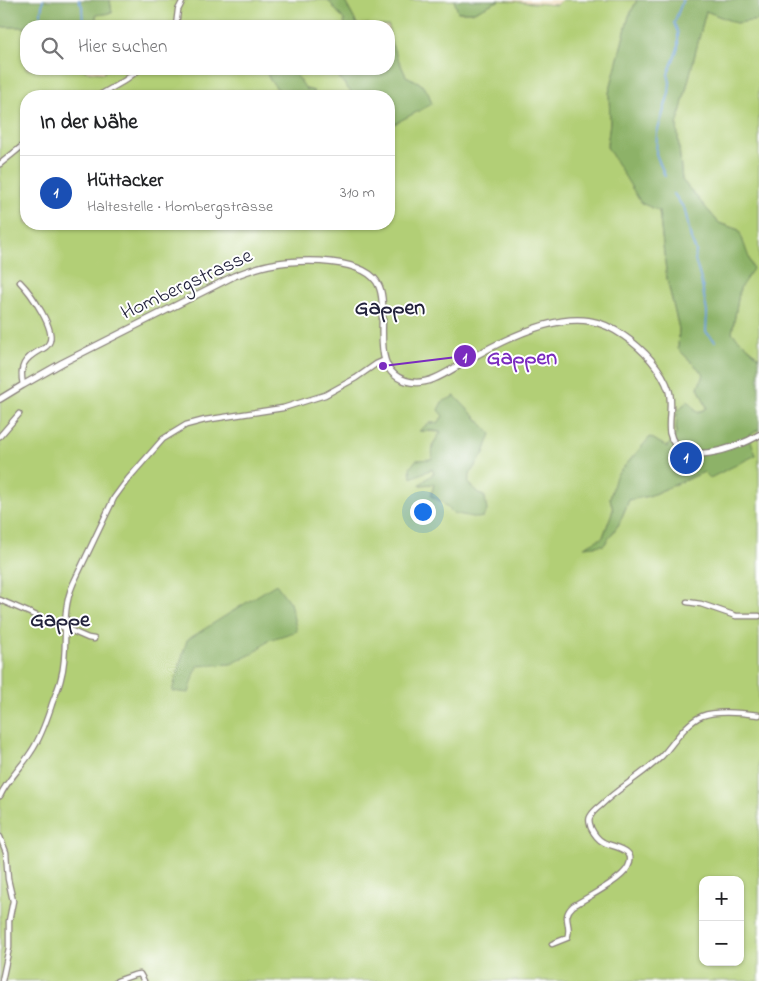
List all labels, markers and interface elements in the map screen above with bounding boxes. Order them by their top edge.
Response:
search box [20,20,395,75]
icon: search [38,34,66,62]
text: Hier suchen [78,34,167,61]
text: In der Nähe [40,108,138,138]
text: Hüttacker [87,168,163,195]
text: 1 [53,181,59,205]
text: 310 m [340,181,375,205]
text: Haltestelle · Hombergstrasse [87,195,273,219]
street label: Hombergstrasse [116,241,259,330]
district label: Gappen [355,293,425,325]
callout: Gappen [452,338,567,375]
text: Gappen [487,343,557,375]
text: 1 [463,347,468,369]
pin: 1 [670,439,702,477]
your location [410,499,436,525]
district label: Gappe [30,605,91,637]
map controls [699,876,744,966]
button: + [699,876,744,921]
button: − [699,921,744,966]

